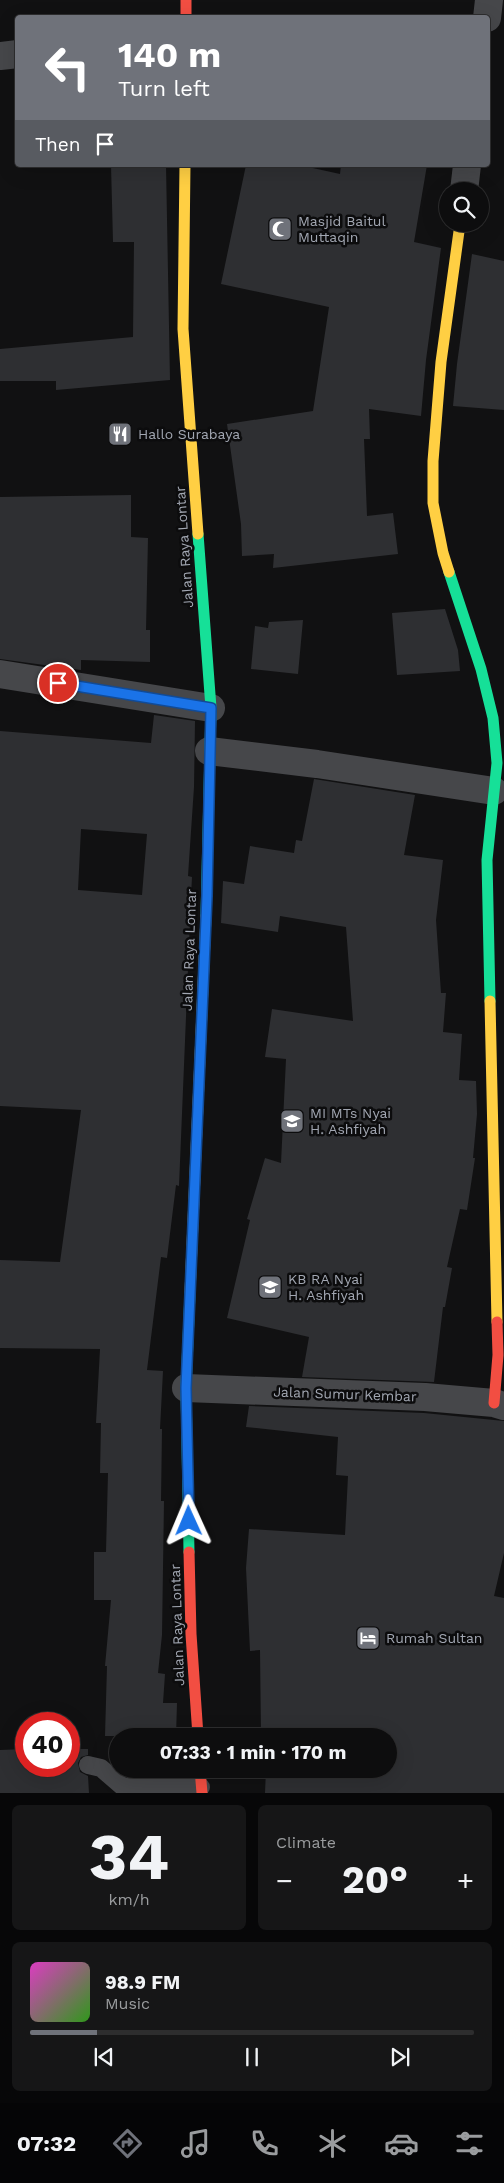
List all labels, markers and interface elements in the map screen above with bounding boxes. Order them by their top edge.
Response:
text: 140 m [118,34,221,76]
icon: left [35,35,100,100]
text: Turn left [118,76,210,101]
icon: arrive [91,130,119,158]
text: Then [35,133,81,156]
map controls [439,182,489,232]
button: search [439,182,489,232]
place label: Masjid Baitul Muttaqin [298,213,386,245]
mosque icon: Masjid Baitul Muttaqin [267,216,293,242]
restaurant icon: Hallo Surabaya [107,421,133,447]
place label: Hallo Surabaya [138,426,240,442]
street label: Jalan Raya Lontar [172,485,196,608]
pin [37,662,79,704]
icon: arrive [44,669,72,697]
street label: Jalan Raya Lontar [179,888,199,1011]
place label: MI MTs Nyai H. Ashfiyah [310,1105,391,1137]
school or university icon: MI MTs Nyai H. Ashfiyah [279,1108,305,1134]
place label: KB RA Nyai H. Ashfiyah [288,1271,364,1303]
school or university icon: KB RA Nyai H. Ashfiyah [257,1274,283,1300]
street label: Jalan Sumur Kembar [273,1384,417,1405]
position arrow [162,1494,214,1546]
street label: Jalan Raya Lontar [167,1563,187,1686]
hotel icon: Rumah Sultan [355,1625,381,1651]
place label: Rumah Sultan [386,1630,483,1646]
speed limit sign: 40 [15,1712,80,1777]
text: 07:33 · 1 min · 170 m [160,1741,346,1764]
text: 34 [89,1819,169,1895]
text: Climate [276,1833,336,1852]
text: 20° [342,1858,408,1902]
text: − [276,1864,293,1897]
text: + [457,1864,474,1897]
text: km/h [108,1890,150,1909]
text: 98.9 FM [105,1971,180,1994]
text: Music [105,1994,150,2013]
icon: previous [90,2043,118,2071]
icon: pause [238,2043,266,2071]
icon: next [386,2043,414,2071]
icon: directions [110,2126,145,2161]
icon: music [178,2126,213,2161]
icon: phone [247,2126,282,2161]
icon: climate [315,2126,350,2161]
icon: car [384,2126,419,2161]
icon: filters [452,2126,487,2161]
text: 07:32 [17,2131,76,2156]

